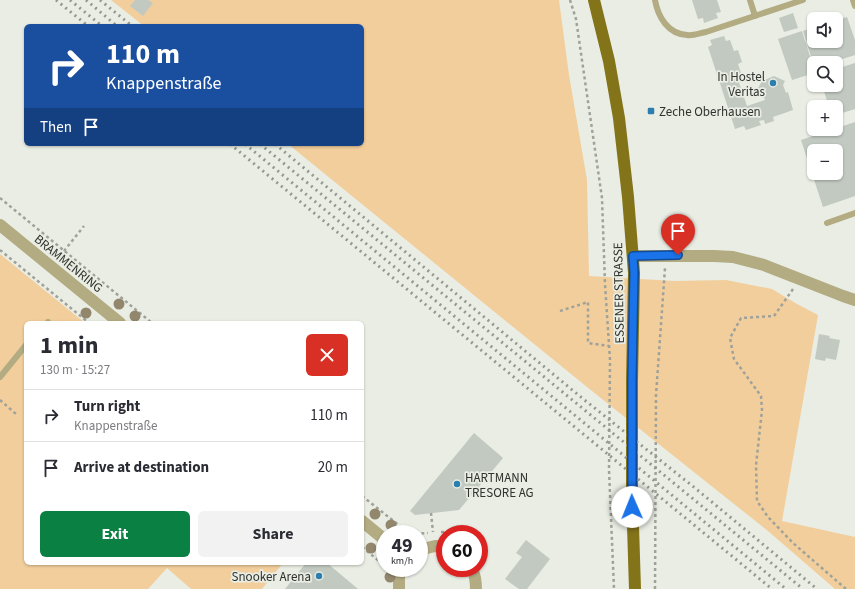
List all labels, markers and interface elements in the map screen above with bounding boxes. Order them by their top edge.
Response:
map controls [807,12,843,180]
button: sound [807,12,843,48]
text: 110 m [106,34,180,74]
icon: right [40,40,92,92]
button: search [807,56,843,92]
place label: In Hostel Veritas [717,68,766,101]
text: Knappenstraße [106,71,222,96]
marker: In Hostel Veritas [768,78,778,88]
button: + [807,100,843,136]
place label: Zeche Oberhausen [659,103,761,121]
marker: Zeche Oberhausen [646,106,656,116]
icon: arrive [80,116,102,138]
text: Then [40,117,72,138]
button: − [807,144,843,180]
pin [661,214,695,255]
icon: arrive [667,220,689,242]
street label: BRAMMENRING [30,231,106,297]
street label: ESSENER STRASSE [609,242,629,344]
text: 1 min [40,328,98,363]
button: close [306,334,348,376]
text: 130 m · 15:27 [40,361,110,379]
text: Turn right [74,396,140,417]
icon: right [40,405,62,427]
text: 110 m [310,405,348,426]
text: Knappenstraße [74,417,157,435]
icon: arrive [40,457,62,479]
text: Arrive at destination [74,457,209,478]
text: 20 m [318,457,348,478]
place label: HARTMANN TRESORE AG [465,469,534,502]
marker: HARTMANN TRESORE AG [452,479,462,489]
position arrow [611,486,653,528]
button: Exit [40,511,190,557]
button: Share [198,511,348,557]
speed limit sign: 60 [436,525,488,577]
text: 49 [391,532,413,560]
text: km/h [391,554,413,568]
place label: Snooker Arena [232,568,311,586]
marker: Snooker Arena [314,571,324,581]

